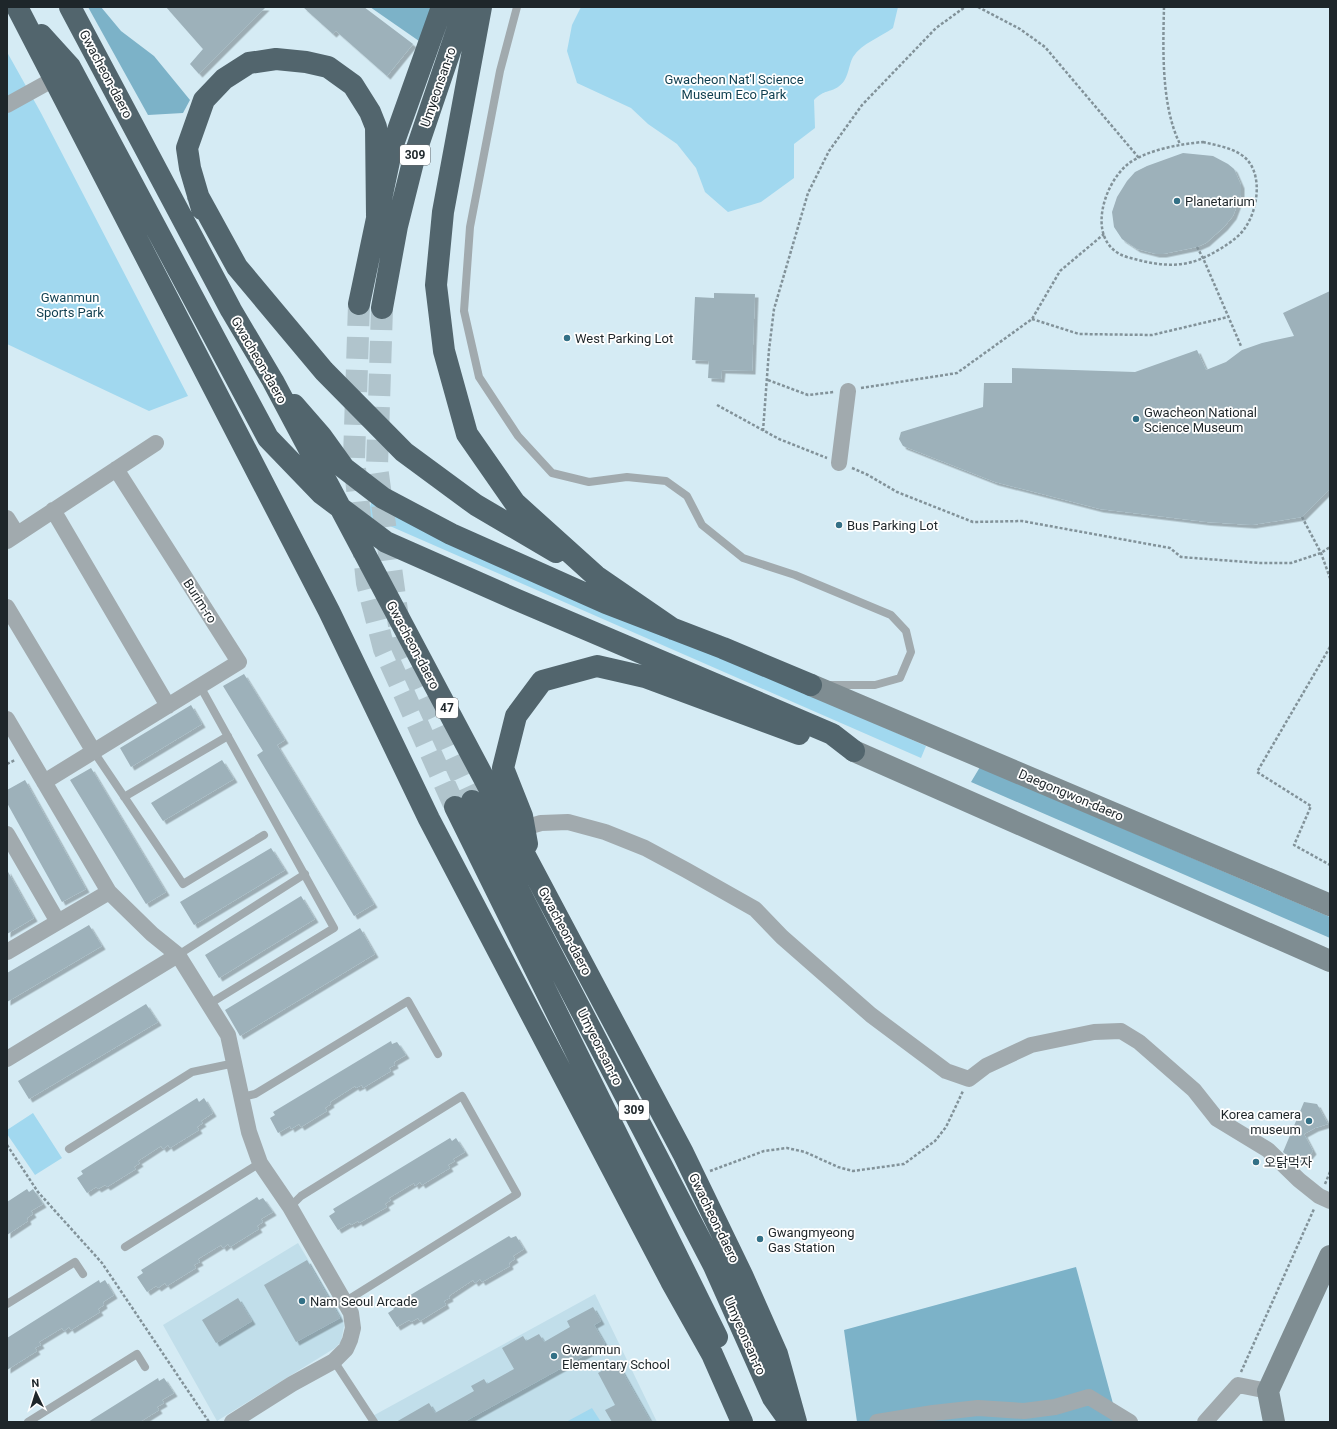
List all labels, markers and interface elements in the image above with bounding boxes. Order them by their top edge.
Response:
street label: Gwacheon-daero [76,27,136,121]
street label: Umyeonsan-ro [417,45,459,129]
park label: Gwacheon Nat'l Science Museum Eco Park [664,72,804,102]
road number: 309 [400,145,430,165]
place label: Planetarium [1185,194,1255,209]
marker: Planetarium [1172,196,1182,206]
park label: Gwanmun Sports Park [36,290,104,320]
street label: Gwacheon-daero [228,314,290,406]
place label: West Parking Lot [575,331,673,346]
marker: West Parking Lot [562,333,572,343]
place label: Gwacheon National Science Museum [1144,405,1257,435]
marker: Gwacheon National Science Museum [1131,414,1141,424]
place label: Bus Parking Lot [847,518,938,533]
marker: Bus Parking Lot [834,520,844,530]
street label: Burim-ro [180,576,220,626]
street label: Gwacheon-daero [383,598,443,692]
road number: 47 [436,698,458,718]
street label: Daegongwon-daero [1016,766,1126,824]
street label: Gwacheon-daero [535,884,595,978]
street label: Umyeonsan-ro [574,1006,626,1088]
road number: 309 [619,1100,649,1120]
place label: Korea camera museum [1221,1107,1301,1137]
marker: Korea camera museum [1304,1116,1314,1126]
place label: 오닭먹자 [1264,1155,1312,1170]
marker: 오닭먹자 [1251,1157,1261,1167]
street label: Gwacheon-daero [686,1171,742,1265]
place label: Gwangmyeong Gas Station [768,1225,854,1255]
marker: Gwangmyeong Gas Station [755,1234,765,1244]
place label: Nam Seoul Arcade [310,1294,418,1309]
street label: Umyeonsan-ro [721,1295,769,1377]
marker: Nam Seoul Arcade [297,1296,307,1306]
place label: Gwanmun Elementary School [562,1342,670,1372]
marker: Gwanmun Elementary School [549,1351,559,1361]
north arrow [16,1373,56,1413]
text: N [31,1377,40,1390]

